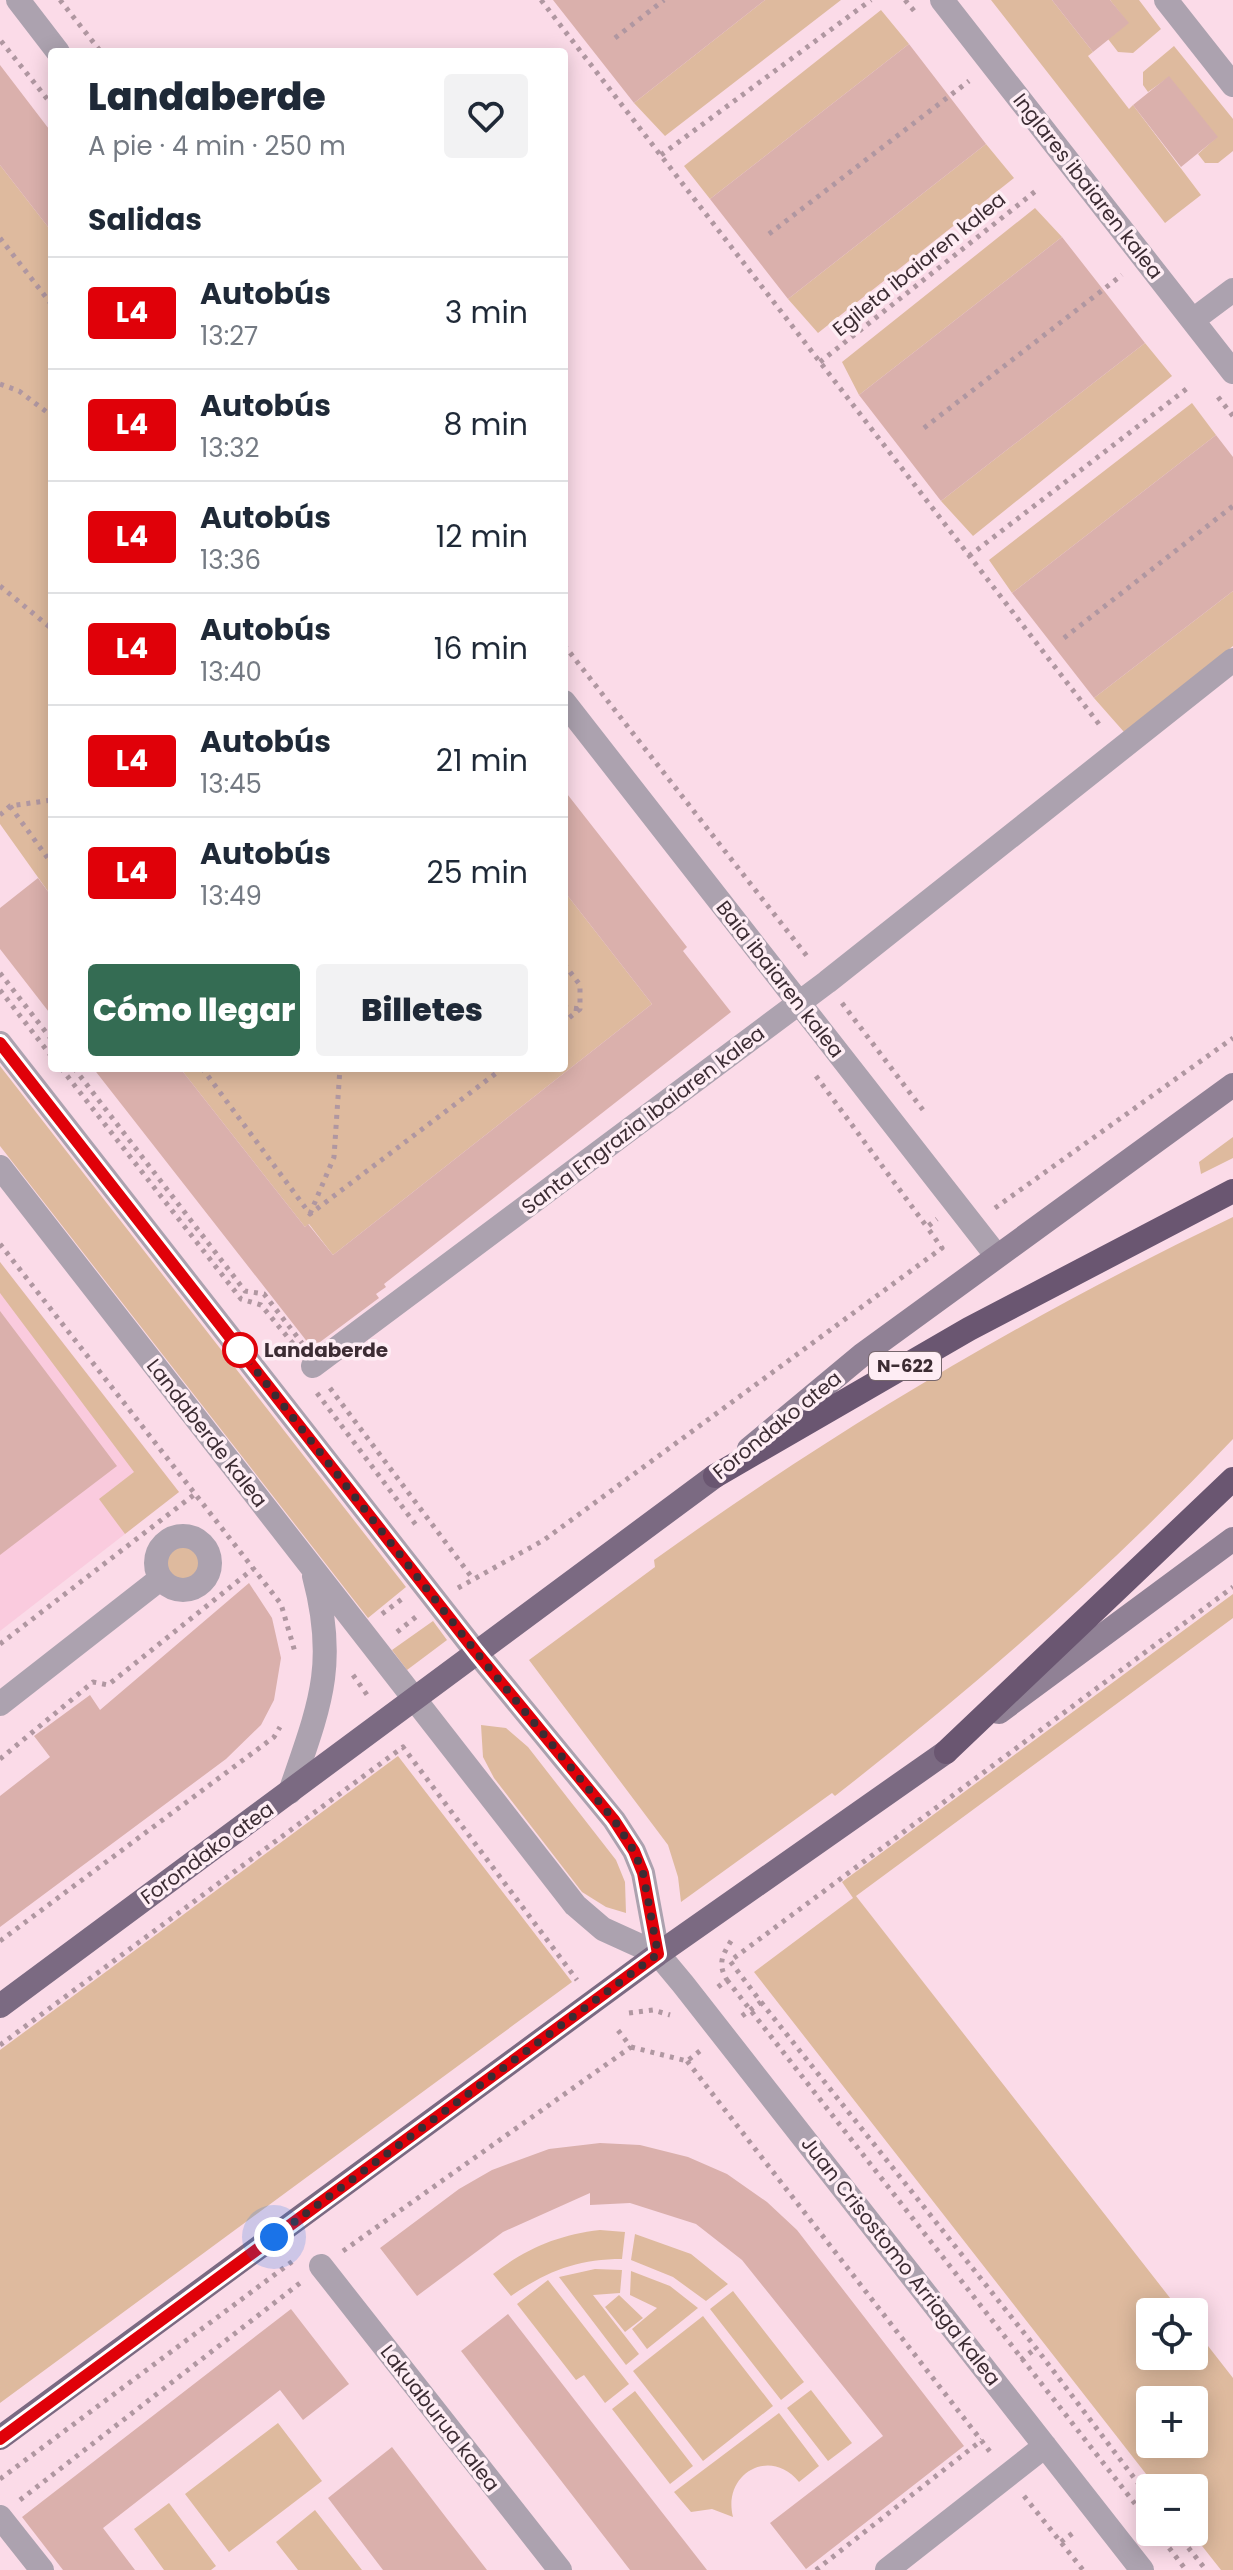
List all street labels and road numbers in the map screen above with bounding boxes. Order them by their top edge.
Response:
street label: Inglares ibaiaren kalea [1007,87,1169,285]
street label: Egileta ibaiaren kalea [827,185,1011,343]
street label: Baia ibaiaren kalea [710,894,850,1064]
street label: Santa Engrazia ibaiaren kalea [516,1019,770,1221]
road number: N-622 [869,1352,941,1380]
street label: Landaberde kalea [140,1353,274,1513]
street label: Forondako atea [707,1364,847,1486]
street label: Forondako atea [135,1795,279,1911]
street label: Juan Crisostomo Arriaga kalea [795,2131,1007,2391]
street label: Lakuaburua kalea [374,2339,506,2497]

